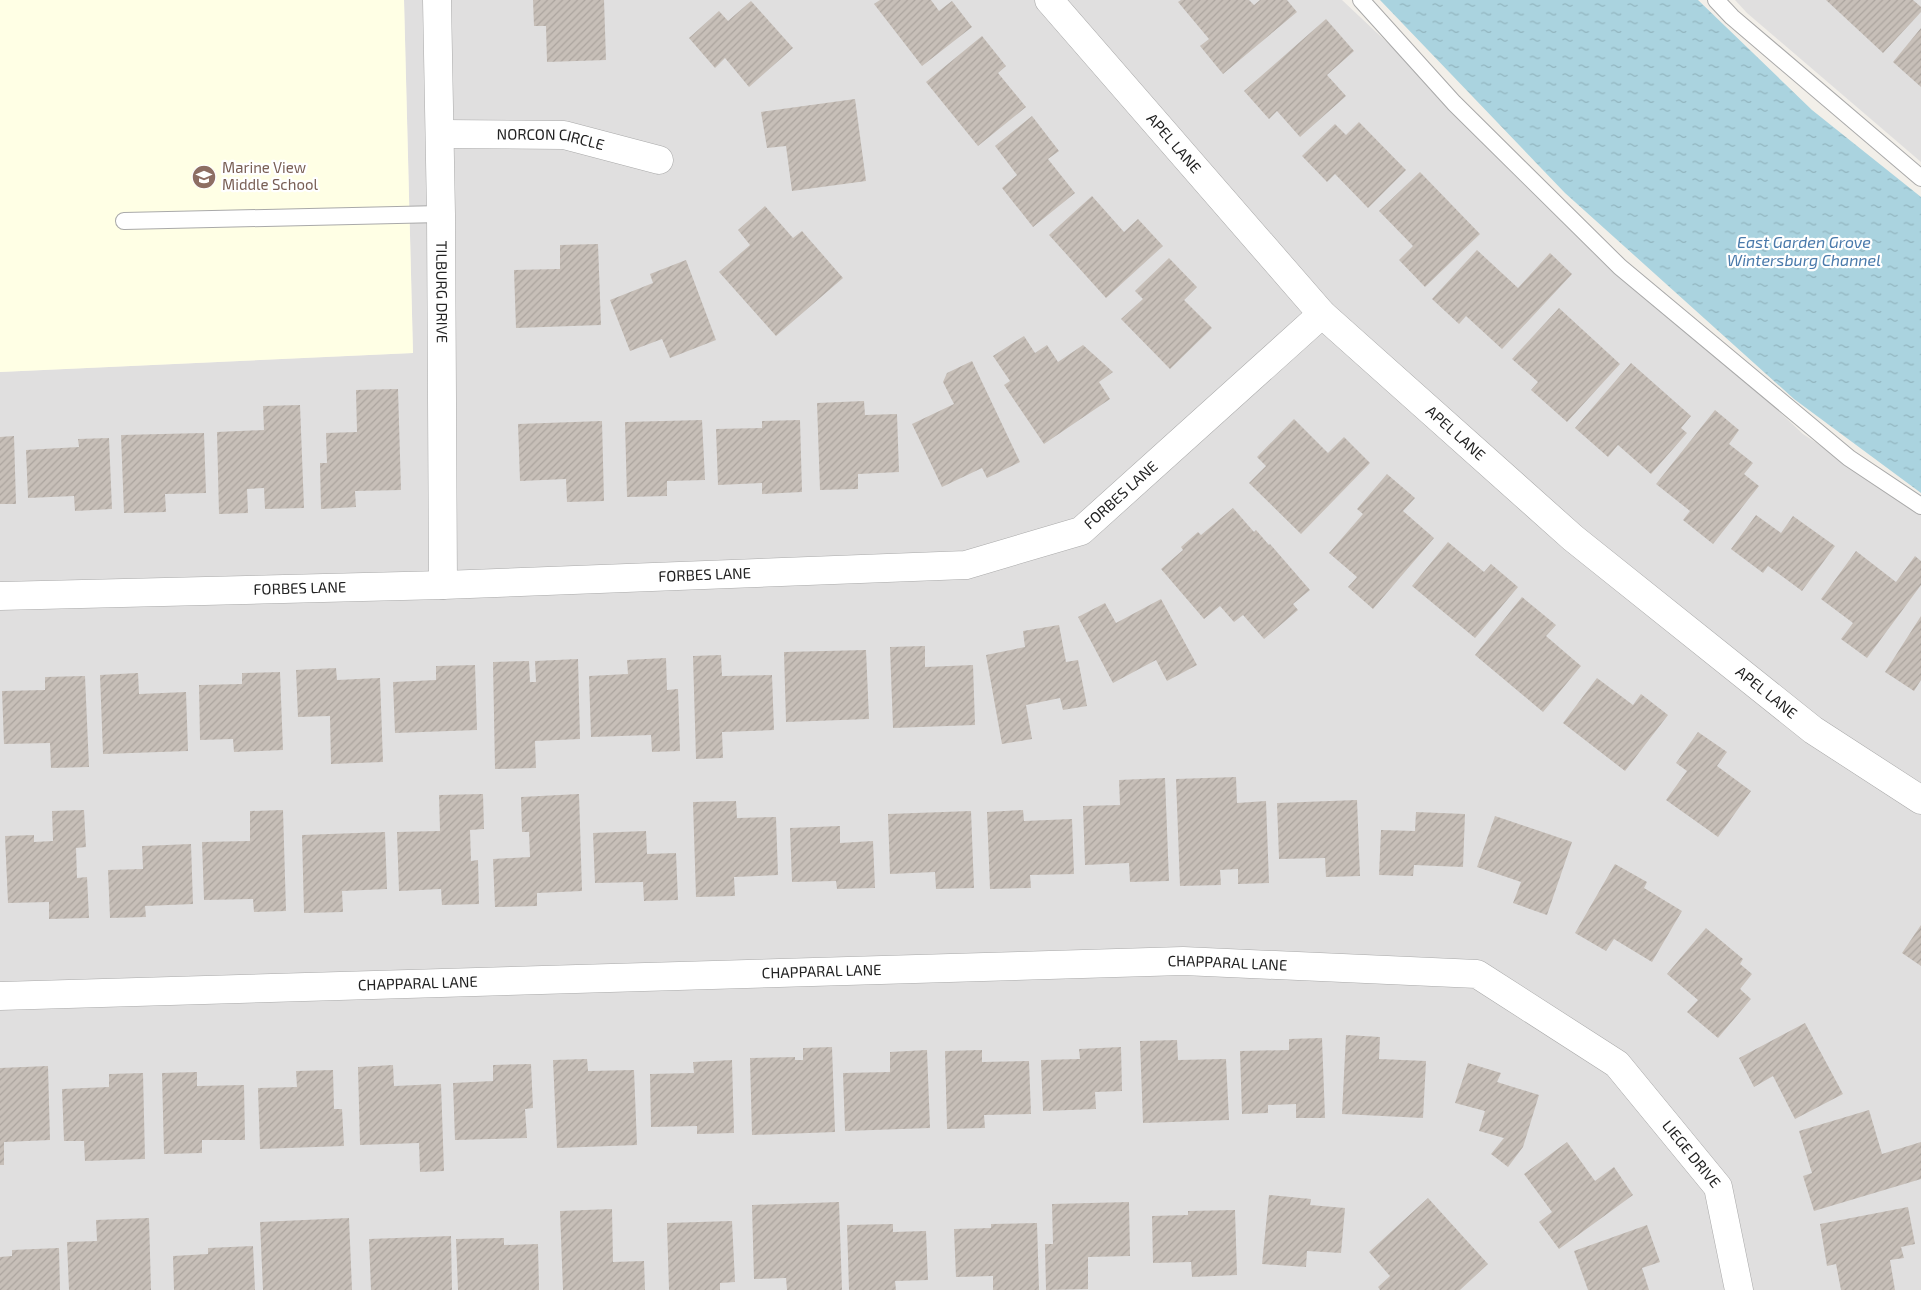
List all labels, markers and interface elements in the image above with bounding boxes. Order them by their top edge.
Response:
street label: APEL LANE [1144,109,1205,176]
street label: NORCON CIRCLE [497,124,607,153]
place label: Marine View Middle School [222,158,318,193]
school or university icon: Marine View Middle School [191,164,217,190]
water label: East Garden Grove Wintersburg Channel [1727,232,1881,269]
street label: TILBURG DRIVE [433,241,452,343]
street label: APEL LANE [1423,401,1490,464]
street label: FORBES LANE [1080,457,1161,532]
street label: FORBES LANE [658,563,751,585]
street label: FORBES LANE [253,577,347,598]
street label: APEL LANE [1733,662,1801,722]
street label: CHAPPARAL LANE [1167,951,1288,974]
street label: CHAPPARAL LANE [761,960,882,981]
street label: CHAPPARAL LANE [358,972,478,993]
street label: LIEGE DRIVE [1659,1116,1725,1191]

